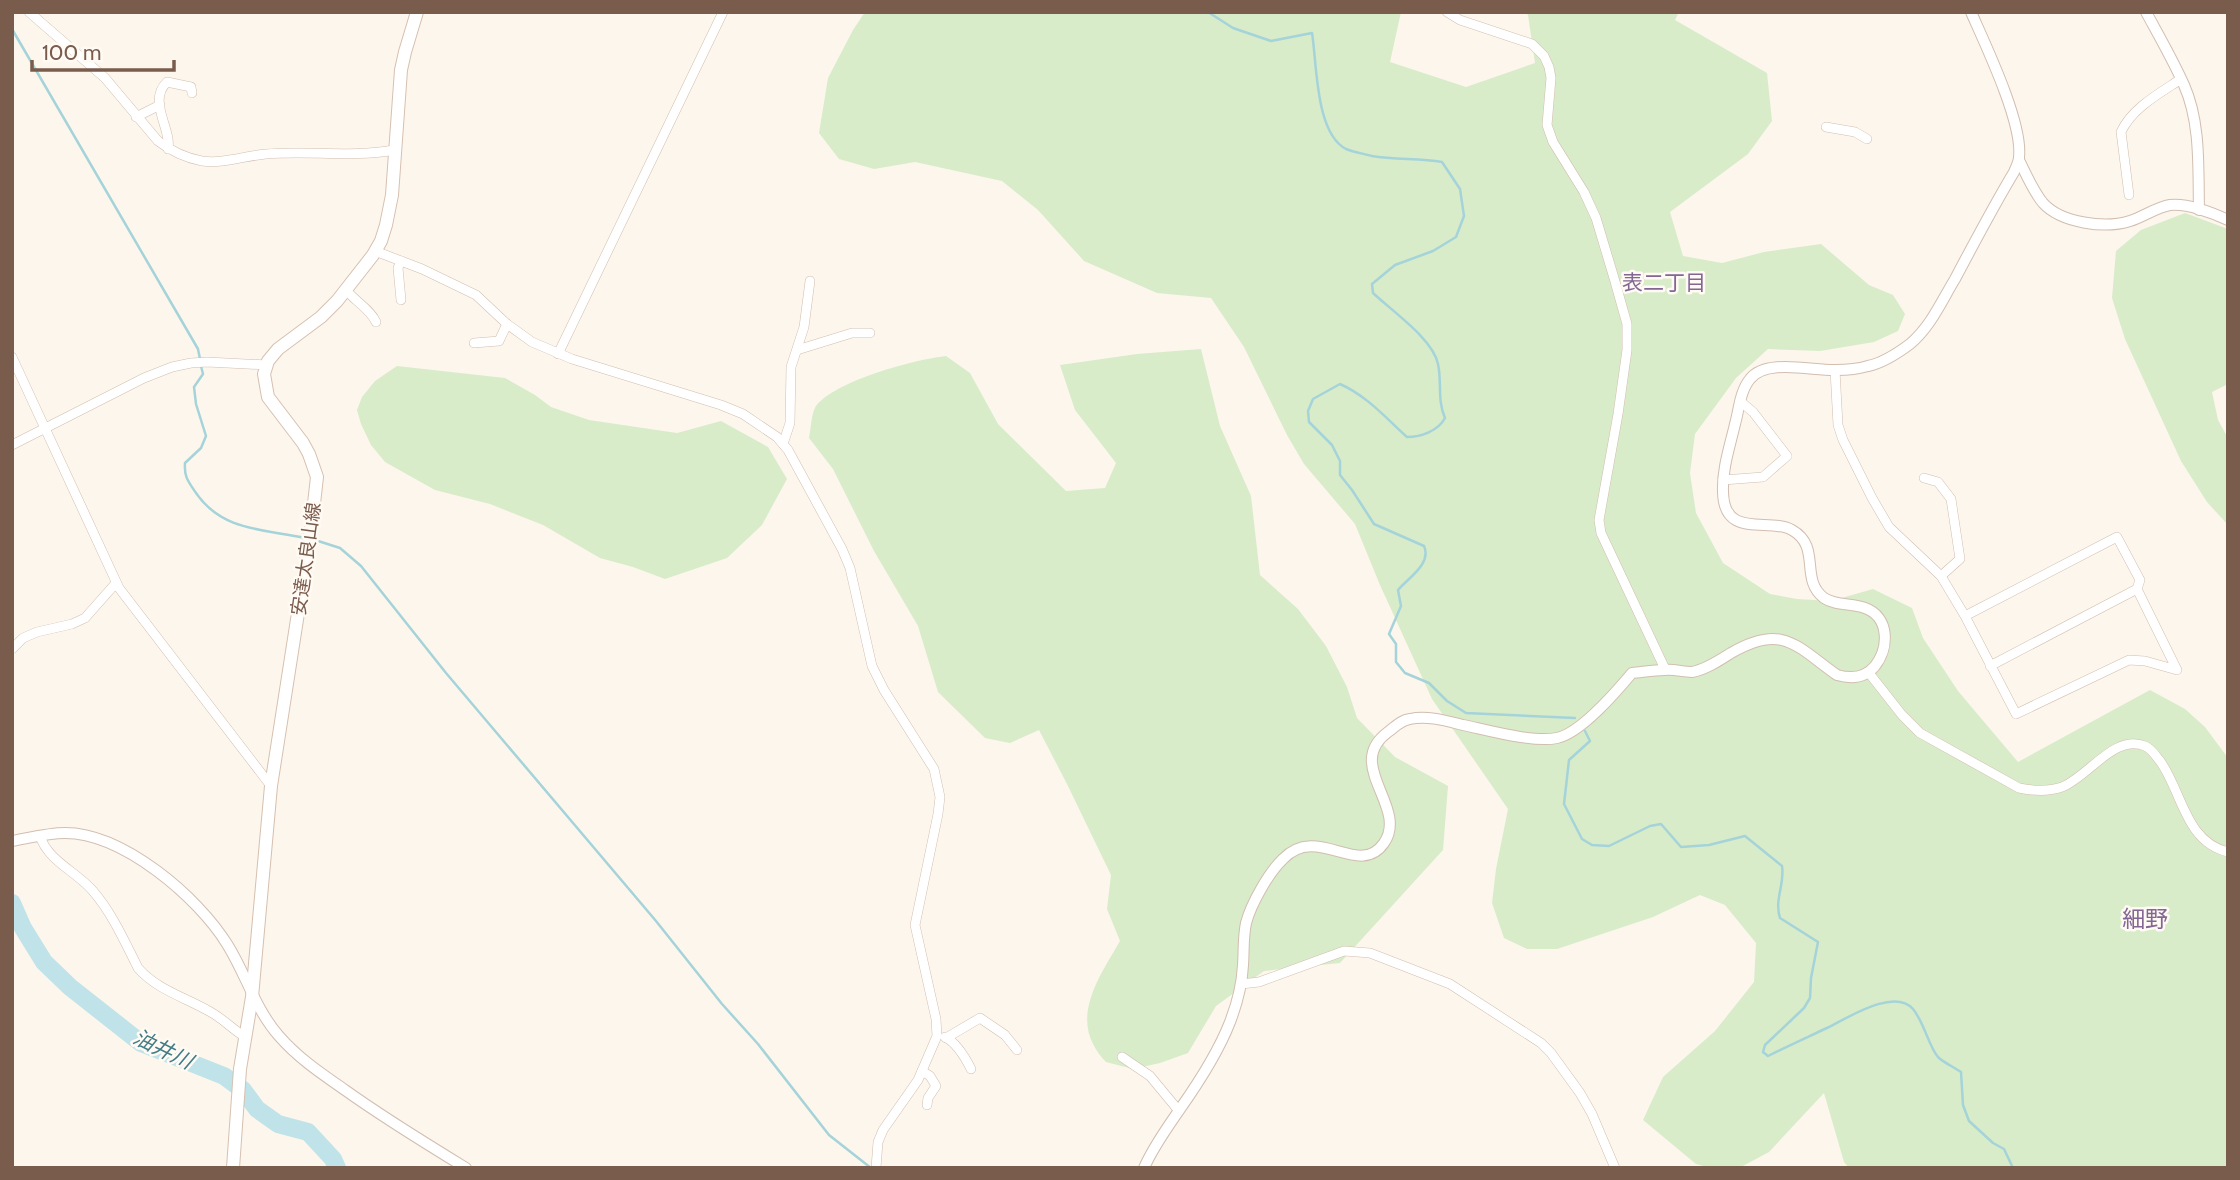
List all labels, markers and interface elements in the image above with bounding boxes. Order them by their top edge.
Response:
scale bar [32,28,173,72]
text: 100 m [42,40,101,65]
district label: 表二丁目 [1622,270,1706,295]
street label: 安達太良山線 [287,501,325,617]
district label: 細野 [2122,905,2168,933]
water label: 油井川 [129,1024,199,1075]

